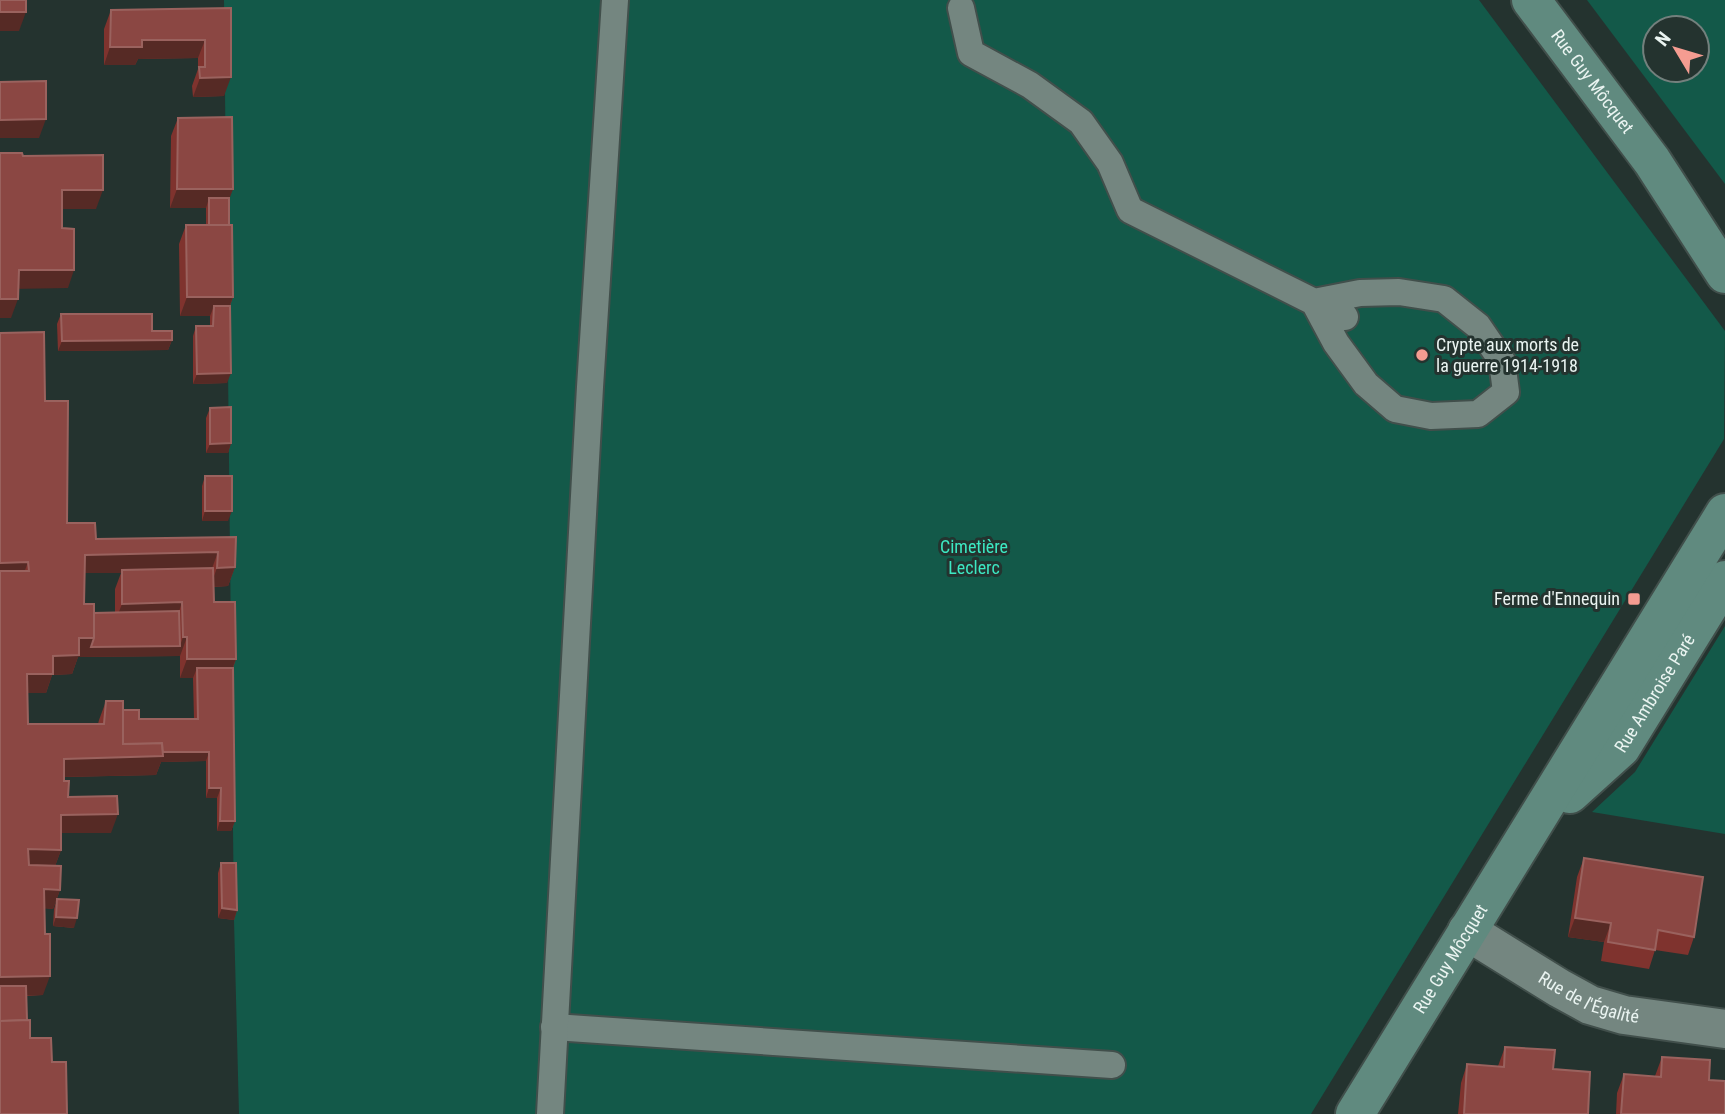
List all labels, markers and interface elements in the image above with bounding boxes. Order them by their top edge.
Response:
north arrow [1641,14,1711,84]
street label: Rue Guy Môcquet [1547,25,1638,137]
text: N [1650,27,1676,51]
place label: Crypte aux morts de la guerre 1914-1918 [1436,334,1579,376]
marker: Crypte aux morts de la guerre 1914-1918 [1414,347,1430,363]
park label: Cimetière Leclerc [940,536,1008,578]
place label: Ferme d'Ennequin [1494,588,1620,609]
marker: Ferme d'Ennequin [1626,591,1642,607]
street label: Rue Ambroise Paré [1610,630,1699,756]
street label: Rue Guy Môcquet [1408,900,1492,1017]
street label: Rue de l'Égalité [1535,967,1640,1027]

